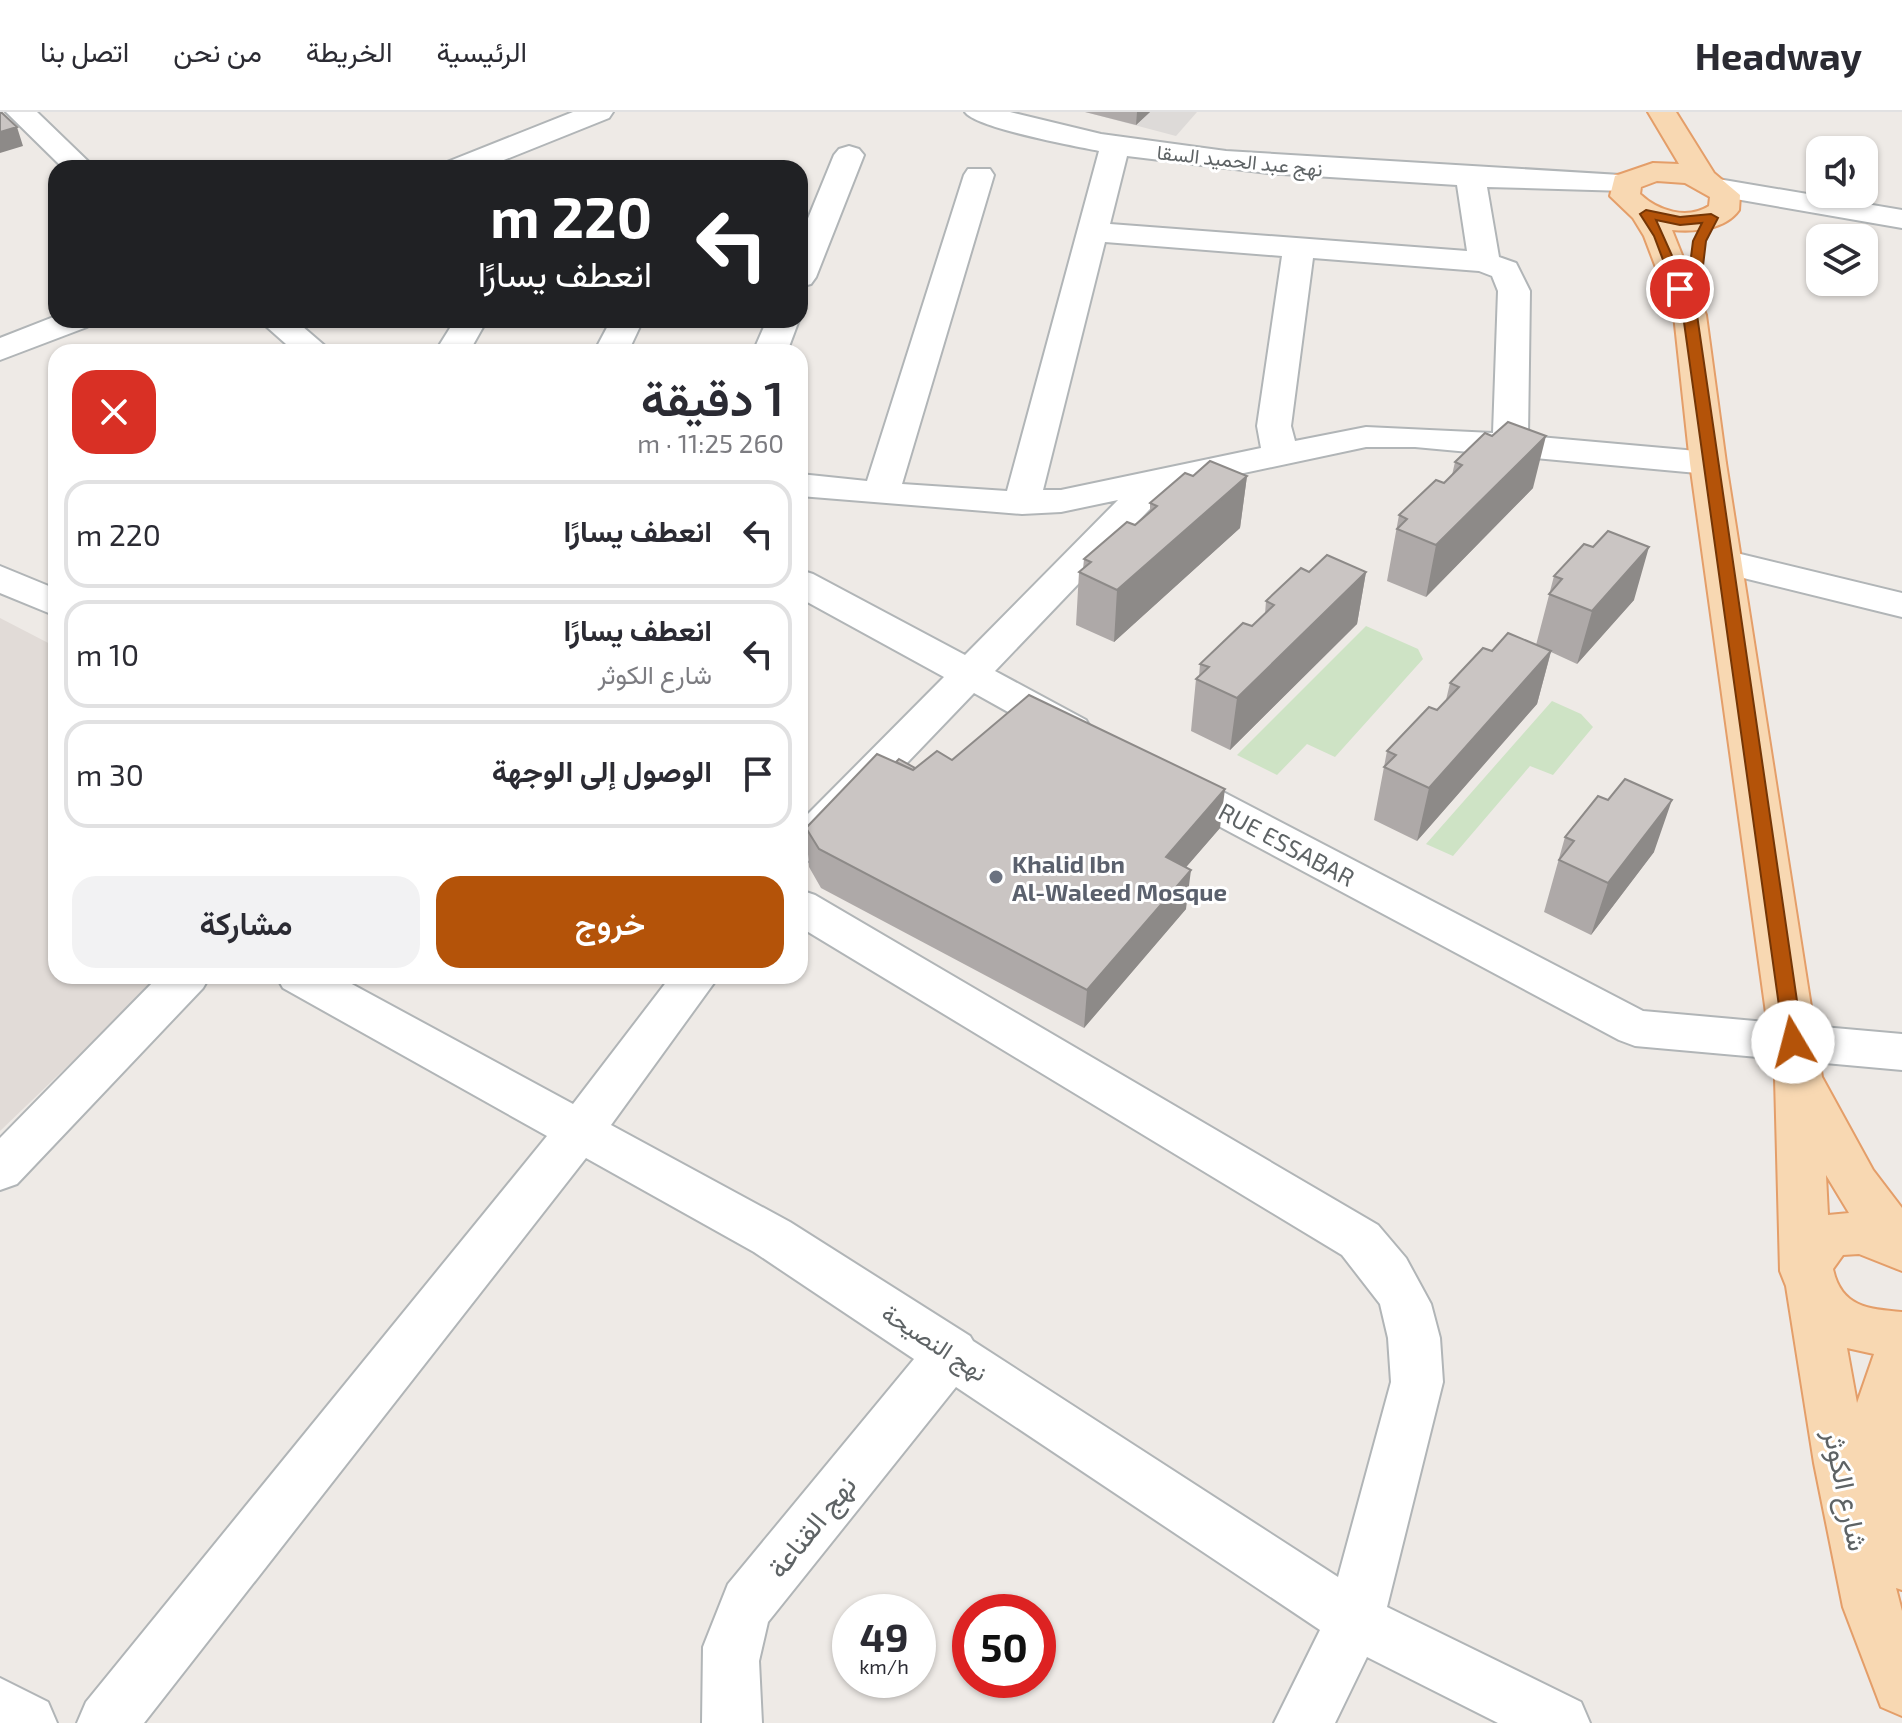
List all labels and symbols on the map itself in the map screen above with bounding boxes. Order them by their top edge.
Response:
street label: نهج عبد الحميد السقا [1156,139,1324,184]
pin [1646,255,1714,323]
street label: RUE ESSABAR [1214,796,1360,892]
place label: Khalid Ibn Al-Waleed Mosque [1012,849,1227,906]
marker: Khalid Ibn Al-Waleed Mosque [987,868,1005,886]
position arrow [1751,1000,1835,1084]
street label: نهج النصيحة [875,1297,993,1390]
street label: شارع الكوثر [1814,1425,1876,1554]
street label: نهج القناعة [759,1468,866,1587]
speed limit sign: 50 [952,1594,1056,1698]

